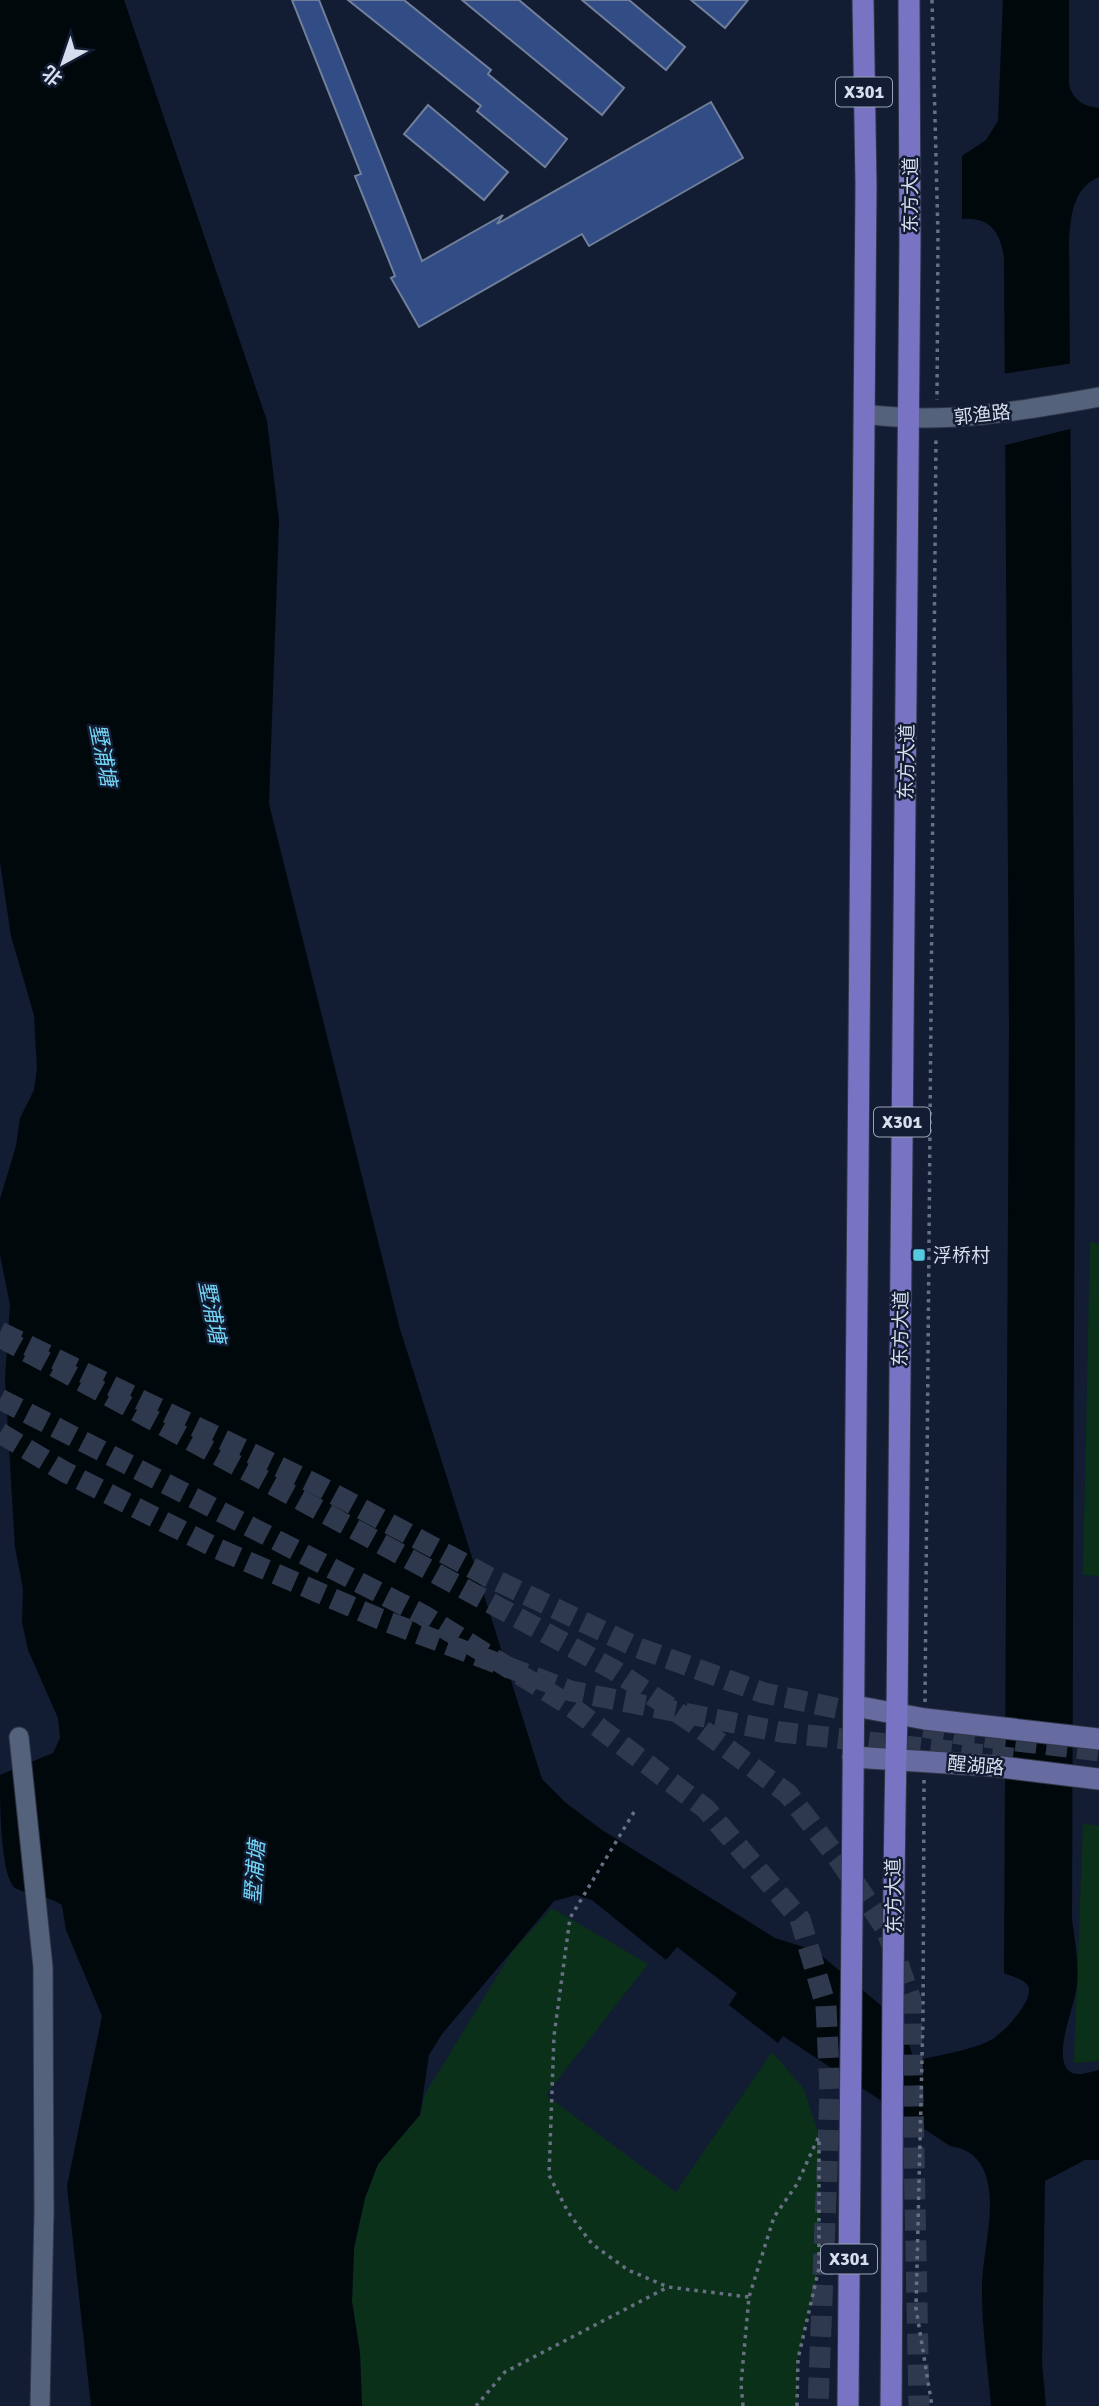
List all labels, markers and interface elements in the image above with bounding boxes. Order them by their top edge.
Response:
north arrow [28,28,98,98]
text: 北 [38,60,68,91]
road number: X301 [836,78,892,106]
street label: 东方大道 [899,157,923,233]
street label: 郭渔路 [952,400,1012,430]
water label: 墅浦塘 [84,722,122,791]
street label: 东方大道 [894,724,920,800]
road number: X301 [874,1107,930,1136]
place label: 浮桥村 [933,1244,990,1268]
marker: 浮桥村 [911,1247,927,1263]
water label: 墅浦塘 [193,1279,231,1348]
street label: 东方大道 [888,1291,914,1367]
street label: 醒湖路 [946,1752,1005,1780]
water label: 墅浦塘 [240,1837,270,1904]
street label: 东方大道 [881,1858,907,1934]
road number: X301 [821,2244,877,2274]

